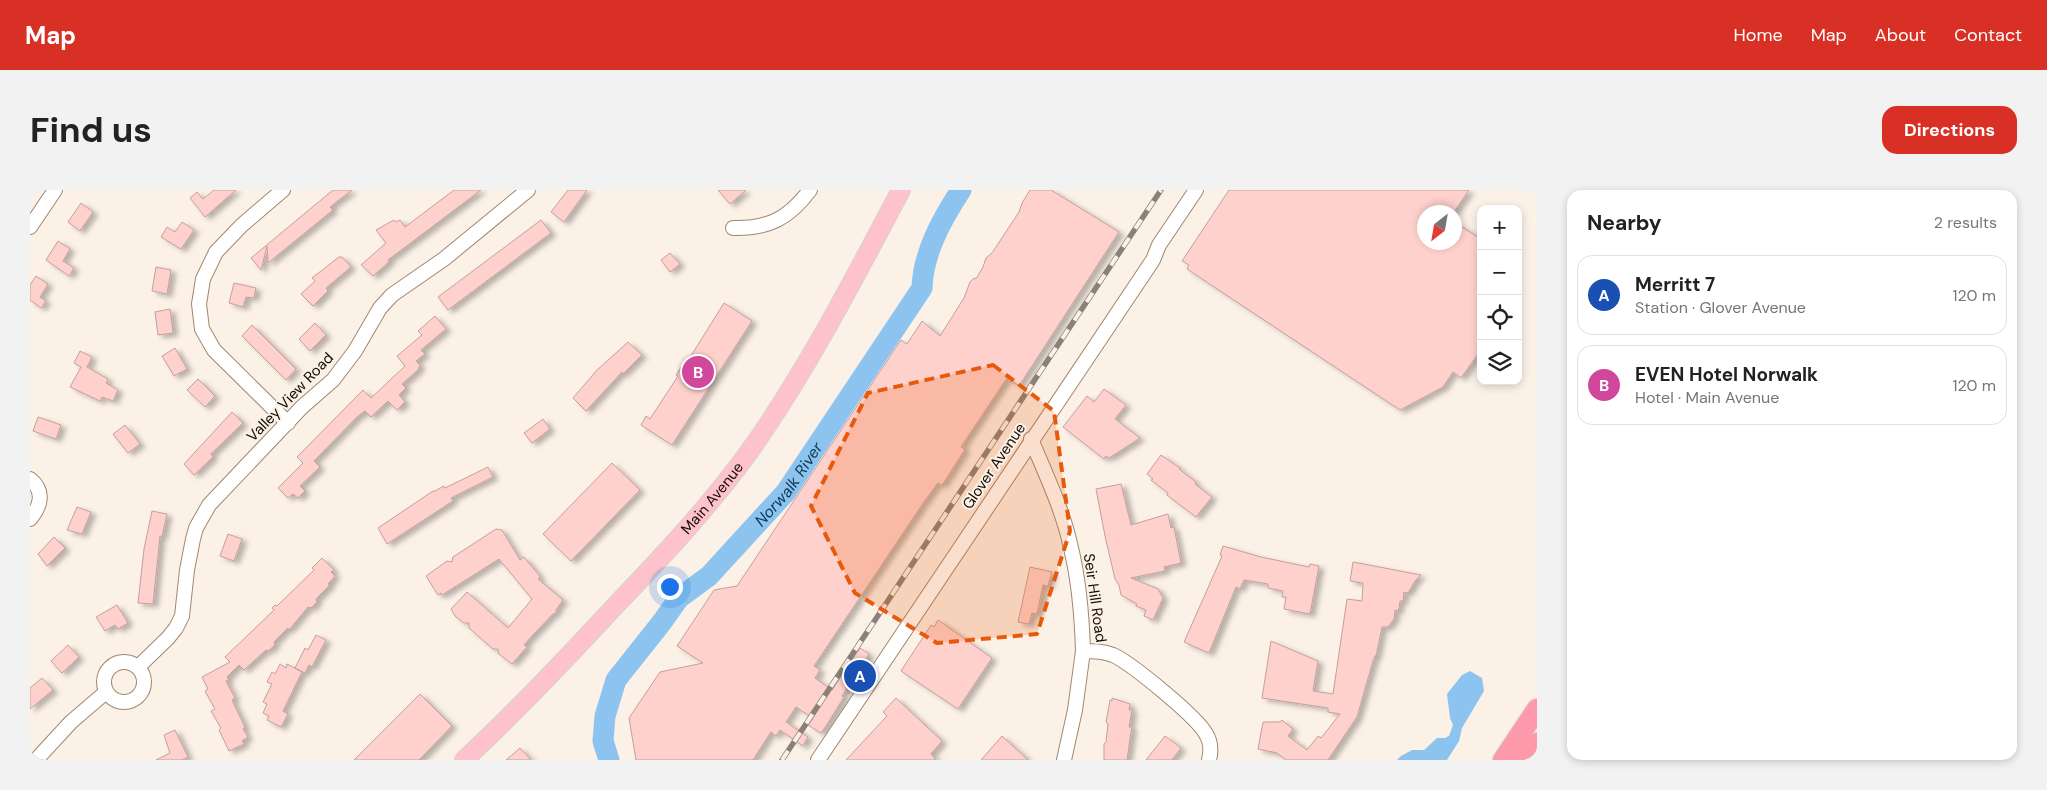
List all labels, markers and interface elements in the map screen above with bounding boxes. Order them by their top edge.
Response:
text: Map [25,20,76,51]
text: Home [1733,23,1783,47]
text: Map [1811,23,1847,47]
text: About [1875,23,1926,47]
text: Contact [1954,23,2022,47]
button: Directions [1882,106,2017,154]
text: Find us [30,107,152,153]
north arrow [1417,205,1462,250]
map controls [1477,205,1522,385]
button: + [1477,205,1522,250]
text: Nearby [1587,209,1661,237]
text: 2 results [1934,212,1997,233]
button: − [1477,250,1522,295]
text: Merritt 7 [1635,272,1715,297]
text: A [1598,285,1610,306]
text: 120 m [1952,285,1996,306]
button: locate [1477,295,1522,340]
text: Station · Glover Avenue [1635,297,1806,318]
button: layers [1477,340,1522,385]
street label: Valley View Road [242,348,338,446]
pin: B [682,353,714,391]
text: EVEN Hotel Norwalk [1635,362,1818,387]
text: B [1599,375,1609,396]
text: 120 m [1952,375,1996,396]
text: Hotel · Main Avenue [1635,387,1779,408]
street label: Glover Avenue [958,419,1030,513]
water label: Norwalk River [750,437,828,531]
street label: Main Avenue [677,458,748,539]
street label: Seir Hill Road [1079,552,1111,644]
your location [657,574,683,600]
pin: A [844,657,876,695]

